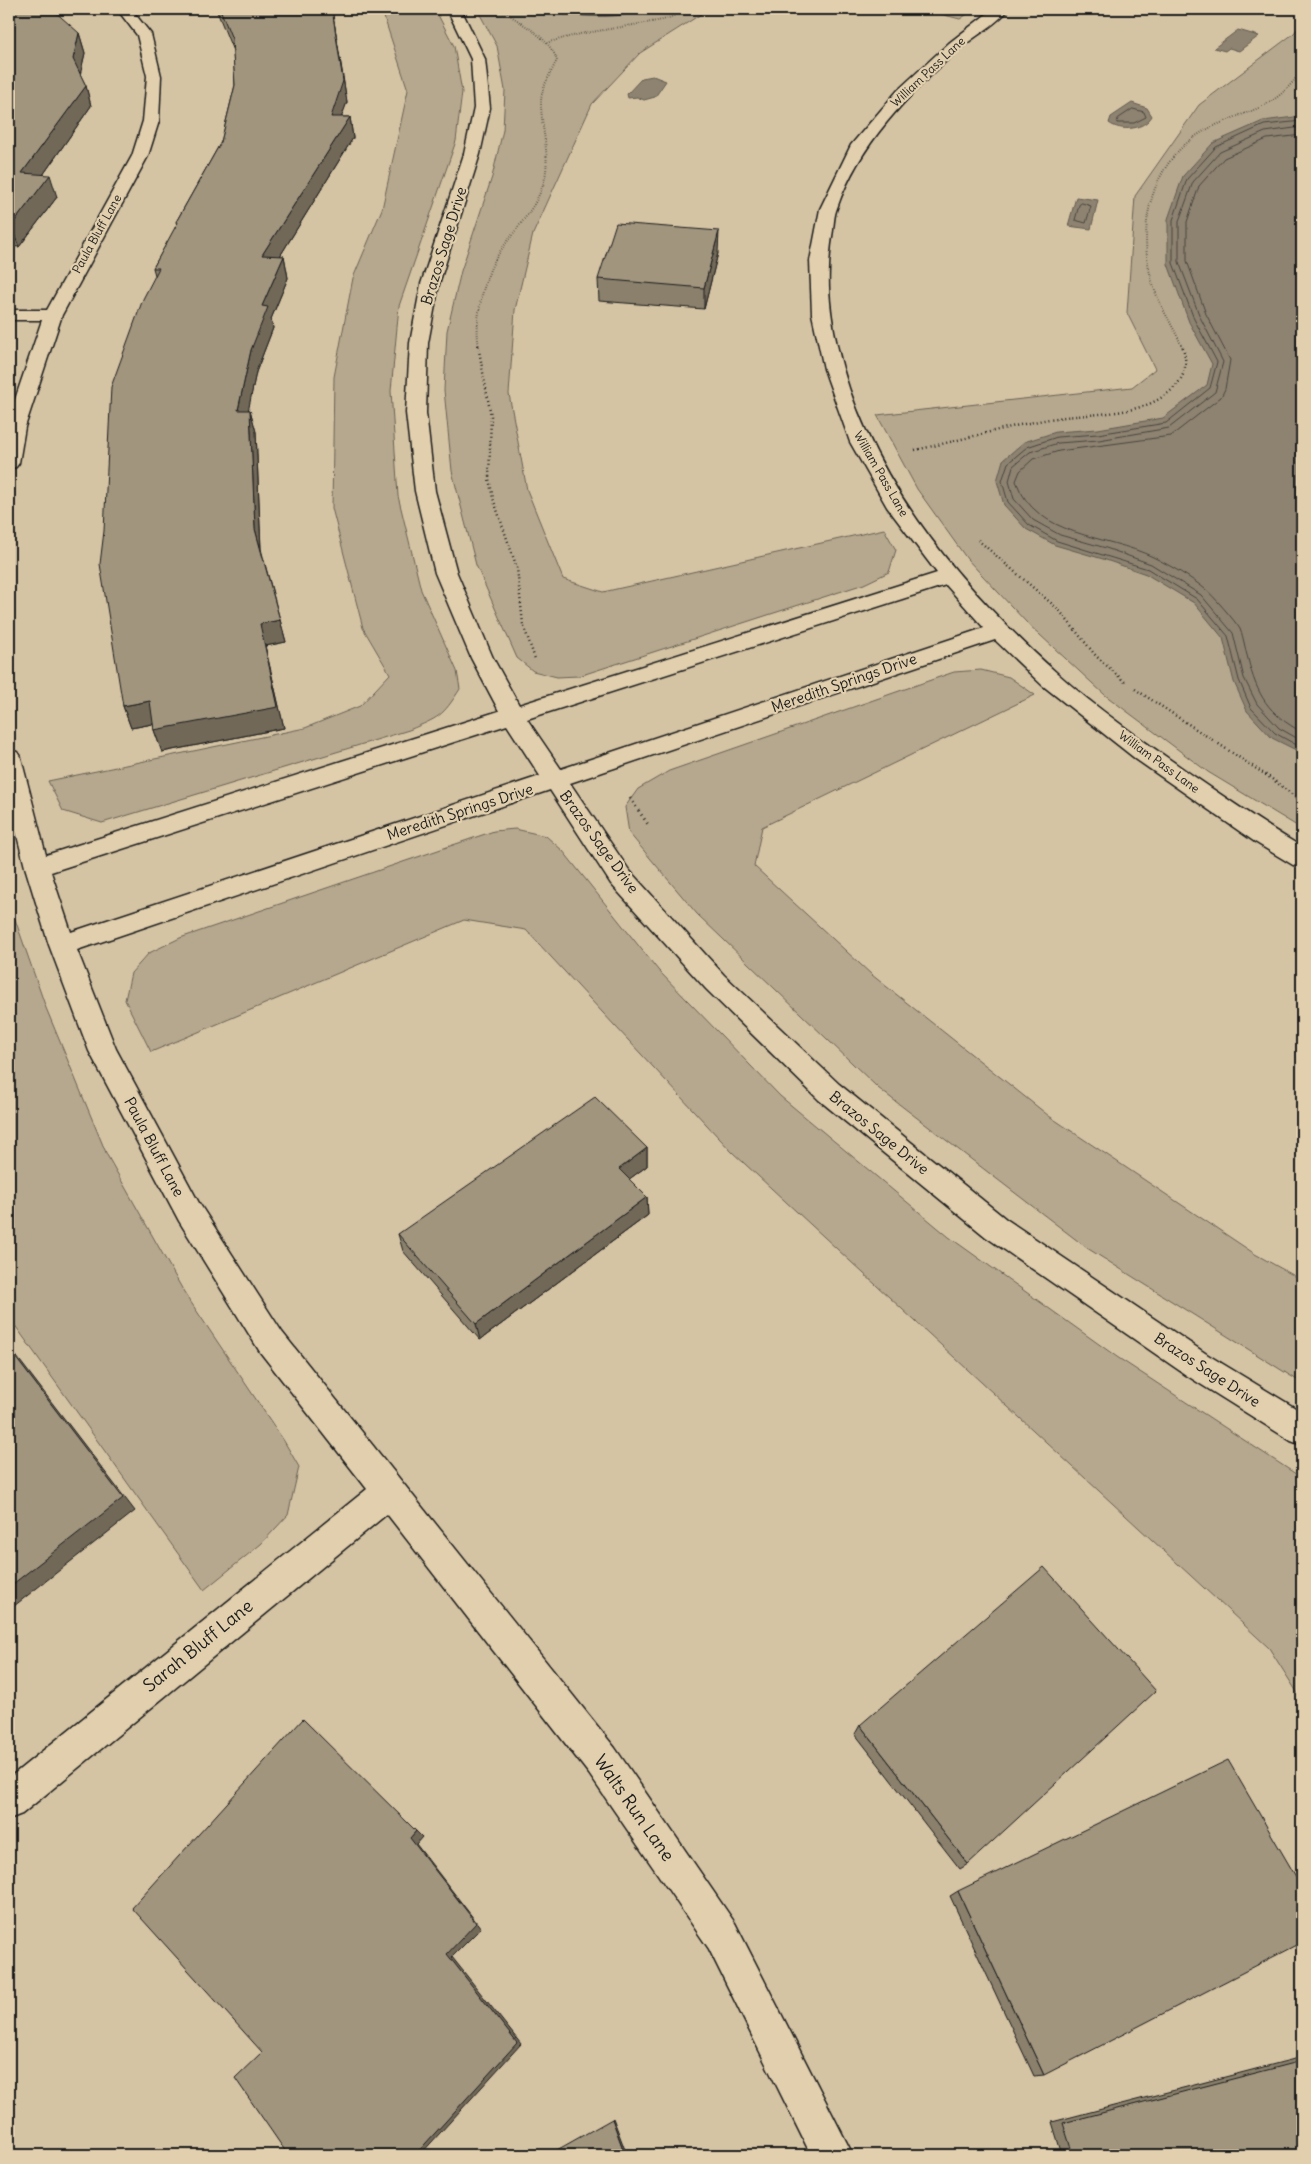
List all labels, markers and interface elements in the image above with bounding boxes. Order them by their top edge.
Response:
street label: William Pass Lane [887,33,968,110]
street label: Brazos Sage Drive [417,184,471,307]
street label: Paula Bluff Lane [69,192,124,276]
street label: William Pass Lane [851,428,912,519]
street label: Meredith Springs Drive [769,649,919,716]
street label: William Pass Lane [1116,727,1203,796]
street label: Meredith Springs Drive [384,779,535,844]
street label: Brazos Sage Drive [556,787,643,897]
street label: Brazos Sage Drive [826,1087,933,1179]
street label: Paula Bluff Lane [120,1094,189,1200]
street label: Brazos Sage Drive [1151,1328,1264,1411]
street label: Sarah Bluff Lane [138,1594,257,1697]
street label: Walts Run Lane [589,1750,680,1866]

